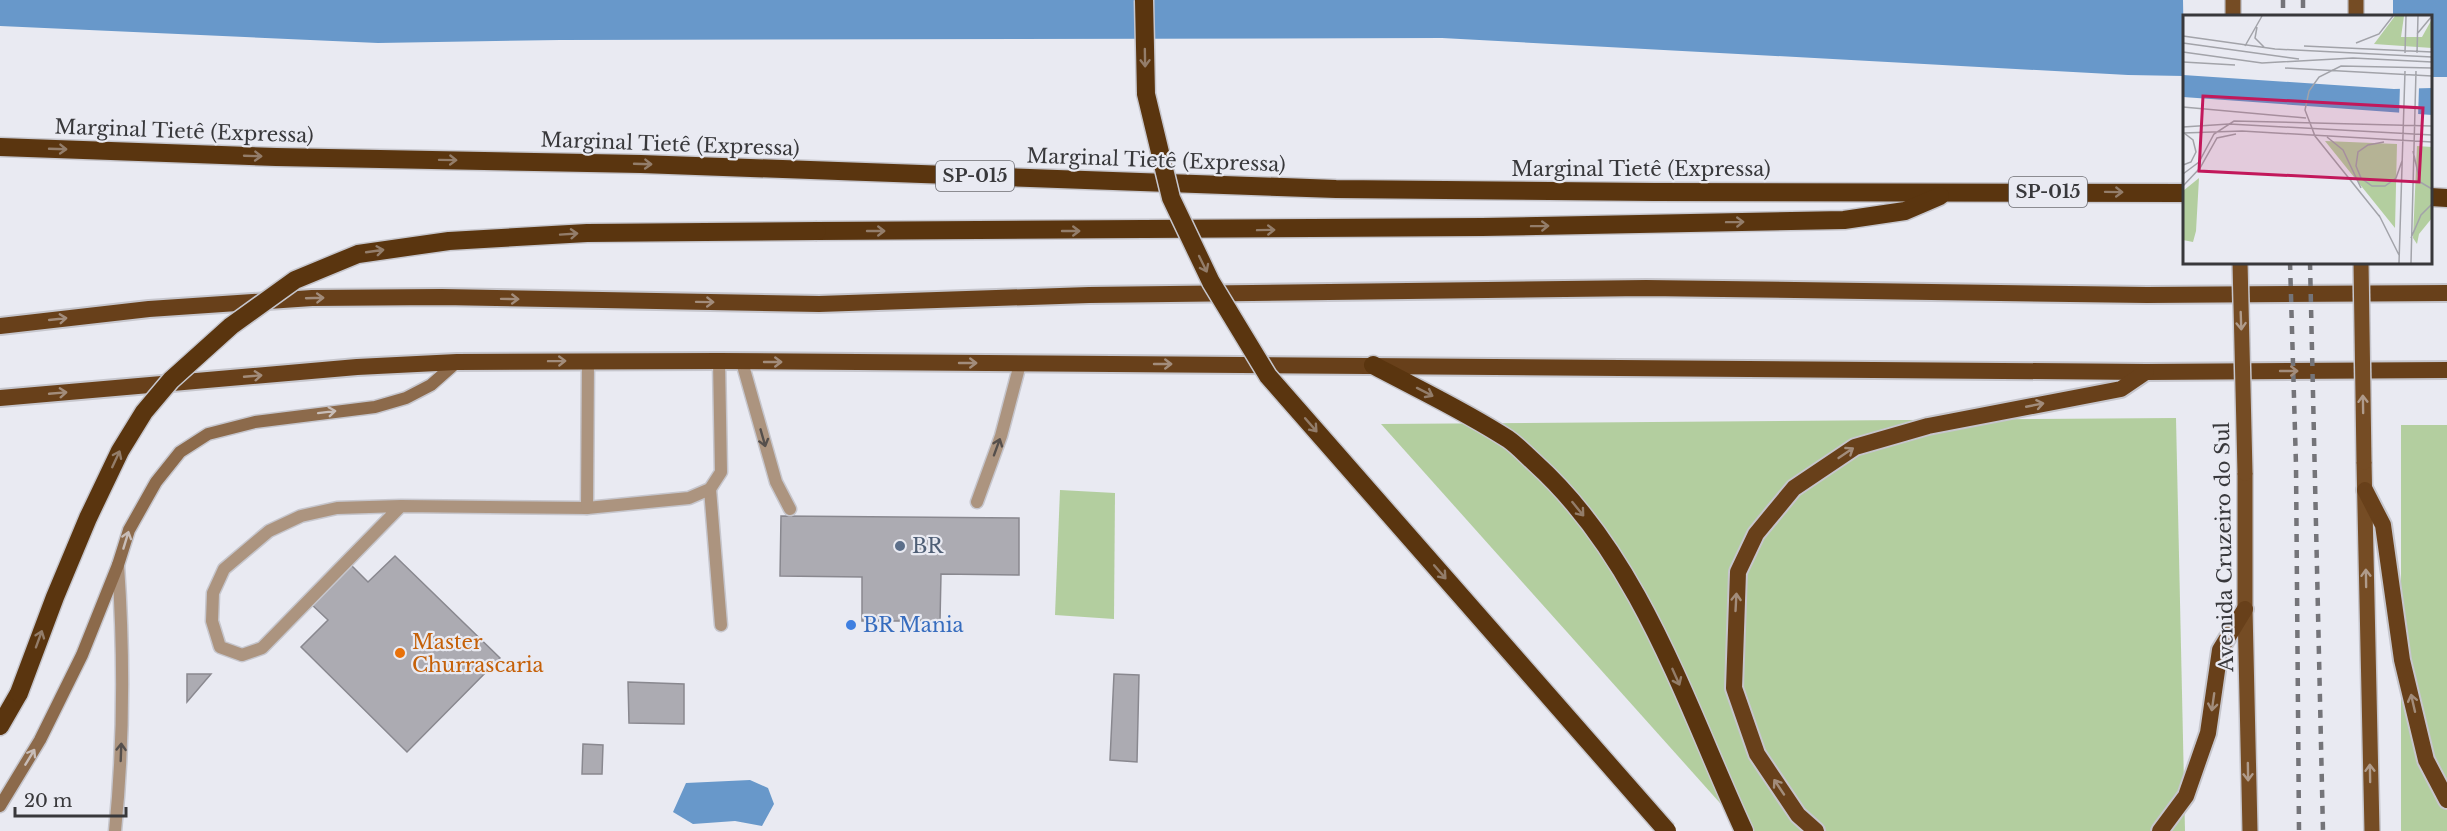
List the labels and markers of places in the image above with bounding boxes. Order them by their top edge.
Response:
place label: BR [912,534,944,558]
marker: BR [893,539,907,553]
place label: BR Mania [863,613,965,637]
marker: BR Mania [844,618,858,632]
place label: Master Churrascaria [412,630,545,677]
marker: Master Churrascaria [393,646,407,660]

